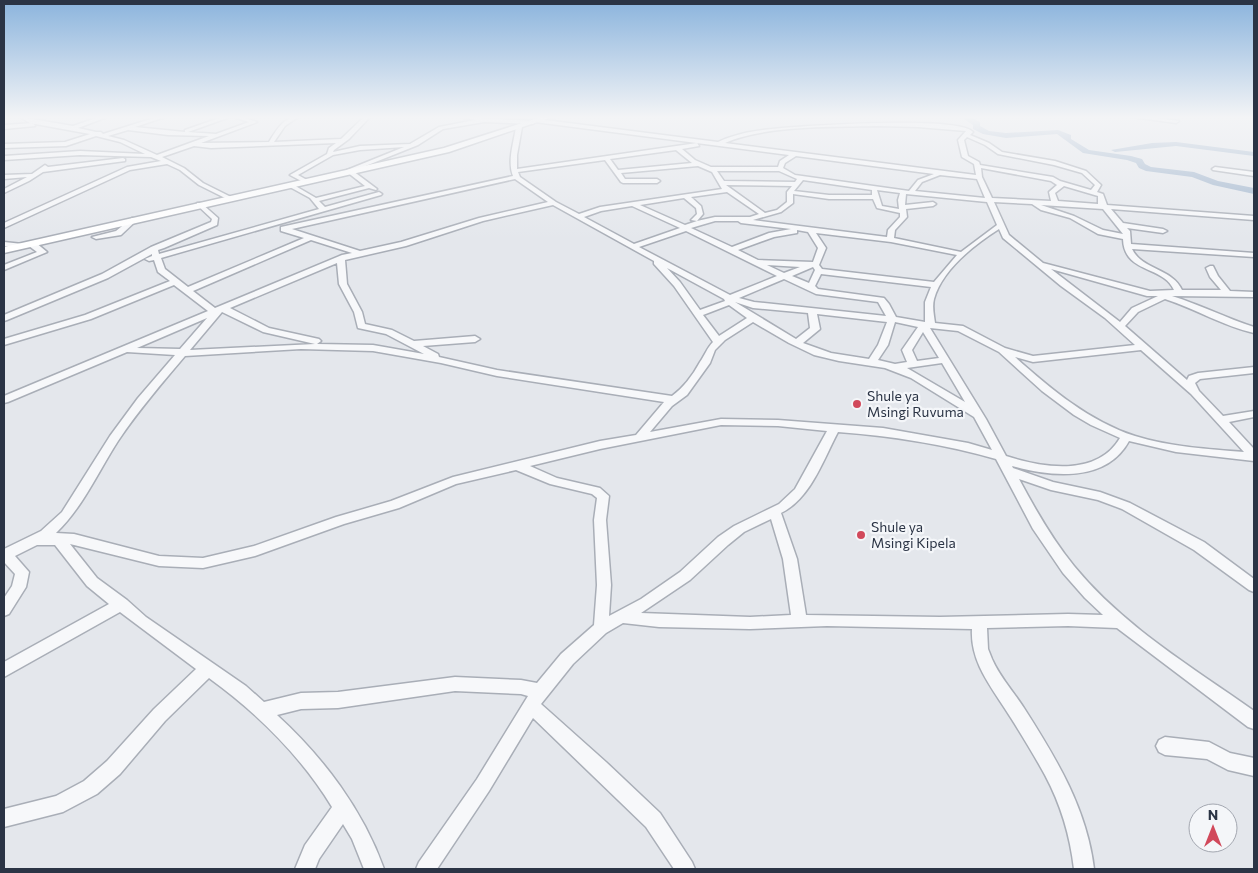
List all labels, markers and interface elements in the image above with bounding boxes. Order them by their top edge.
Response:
place label: Shule ya Msingi Ruvuma [867,387,964,420]
marker: Shule ya Msingi Ruvuma [851,398,863,410]
place label: Shule ya Msingi Kipela [871,518,956,551]
marker: Shule ya Msingi Kipela [855,529,867,541]
north arrow [1188,803,1238,853]
text: N [1208,806,1218,823]

